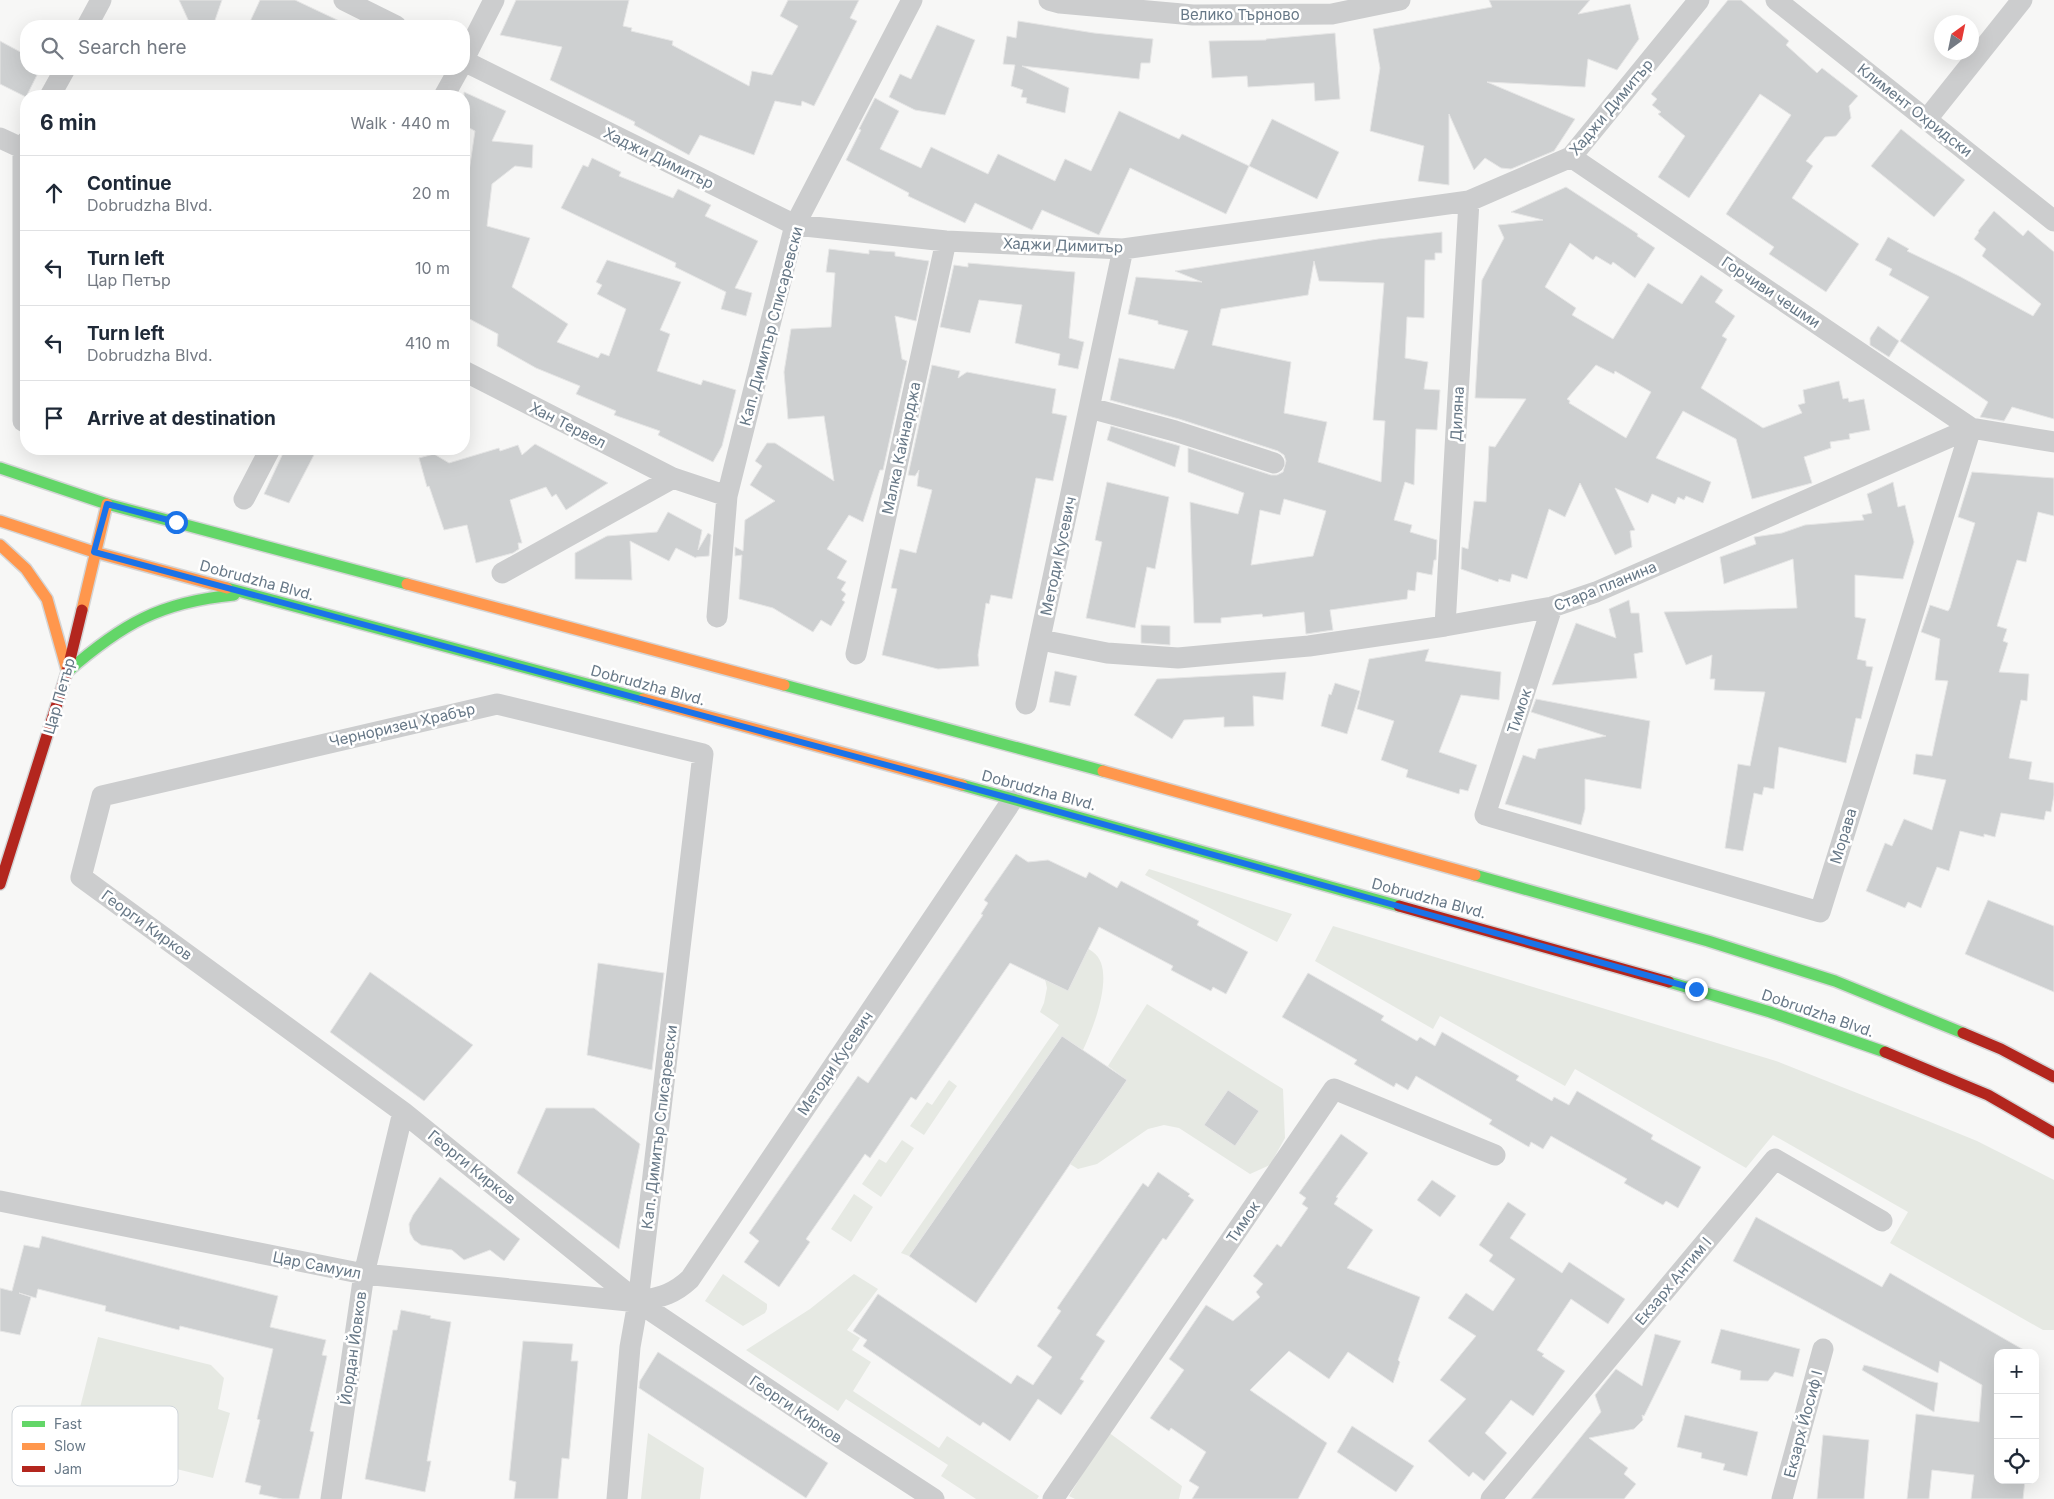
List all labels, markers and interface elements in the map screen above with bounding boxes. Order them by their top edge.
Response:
street label: Велико Търново [1180,5,1300,24]
north arrow [1934,15,1979,60]
search box [20,20,470,75]
icon: search [38,34,66,62]
text: Search here [78,36,187,59]
street label: Хаджи Димитър [1565,55,1657,159]
street label: Климент Охридски [1854,59,1976,161]
text: 6 min [40,110,97,135]
text: Walk · 440 m [351,113,450,133]
street label: Хаджи Димитър [601,123,717,193]
text: Continue [87,172,172,195]
icon: ahead [40,179,68,207]
text: 20 m [412,183,450,203]
text: Dobrudzha Blvd. [87,195,213,215]
street label: Кап. Димитър Списаревски [735,224,807,428]
street label: Хаджи Димитър [1003,233,1123,257]
text: Turn left [87,247,165,270]
street label: Горчиви чешми [1718,252,1824,332]
icon: left [40,254,68,282]
text: 10 m [415,258,450,278]
text: Цар Петър [87,270,171,290]
text: Turn left [87,322,165,345]
icon: left [40,329,68,357]
text: 410 m [405,333,450,353]
text: Dobrudzha Blvd. [87,345,213,365]
street label: Малка Кайнарджа [878,380,924,516]
street label: Диляна [1446,386,1468,442]
street label: Хан Тервел [527,398,609,452]
icon: arrive [40,404,68,432]
text: Arrive at destination [87,407,276,430]
street label: Методи Кусевич [1036,495,1080,617]
route start [165,511,188,534]
street label: Dobrudzha Blvd. [198,556,316,604]
street label: Стара планина [1551,557,1659,615]
street label: Цар Петър [39,656,79,736]
street label: Dobrudzha Blvd. [589,661,707,709]
street label: Тимок [1503,686,1535,736]
street label: Черноризец Храбър [327,699,477,751]
street label: Dobrudzha Blvd. [980,766,1098,814]
street label: Морава [1826,806,1860,866]
street label: Dobrudzha Blvd. [1370,874,1488,922]
street label: Георги Кирков [98,886,196,964]
route end [1685,978,1708,1001]
street label: Dobrudzha Blvd. [1759,985,1877,1041]
street label: Методи Кусевич [793,1007,877,1119]
street label: Кап. Димитър Списаревски [637,1024,681,1230]
street label: Георги Кирков [424,1126,520,1208]
street label: Тимок [1222,1197,1264,1247]
street label: Екзарх Антим I [1631,1233,1715,1329]
street label: Цар Самуил [271,1247,363,1283]
street label: Йордан Йовков [336,1290,370,1406]
map controls [1994,1349,2039,1484]
button: + [1994,1349,2039,1394]
street label: Екзарх Йосиф I [1780,1368,1826,1480]
street label: Георги Кирков [746,1371,846,1447]
button: − [1994,1394,2039,1439]
legend [12,1406,178,1486]
text: Fast [54,1415,82,1432]
text: Slow [54,1437,86,1454]
button: locate [1994,1439,2039,1484]
text: Jam [54,1460,82,1477]

